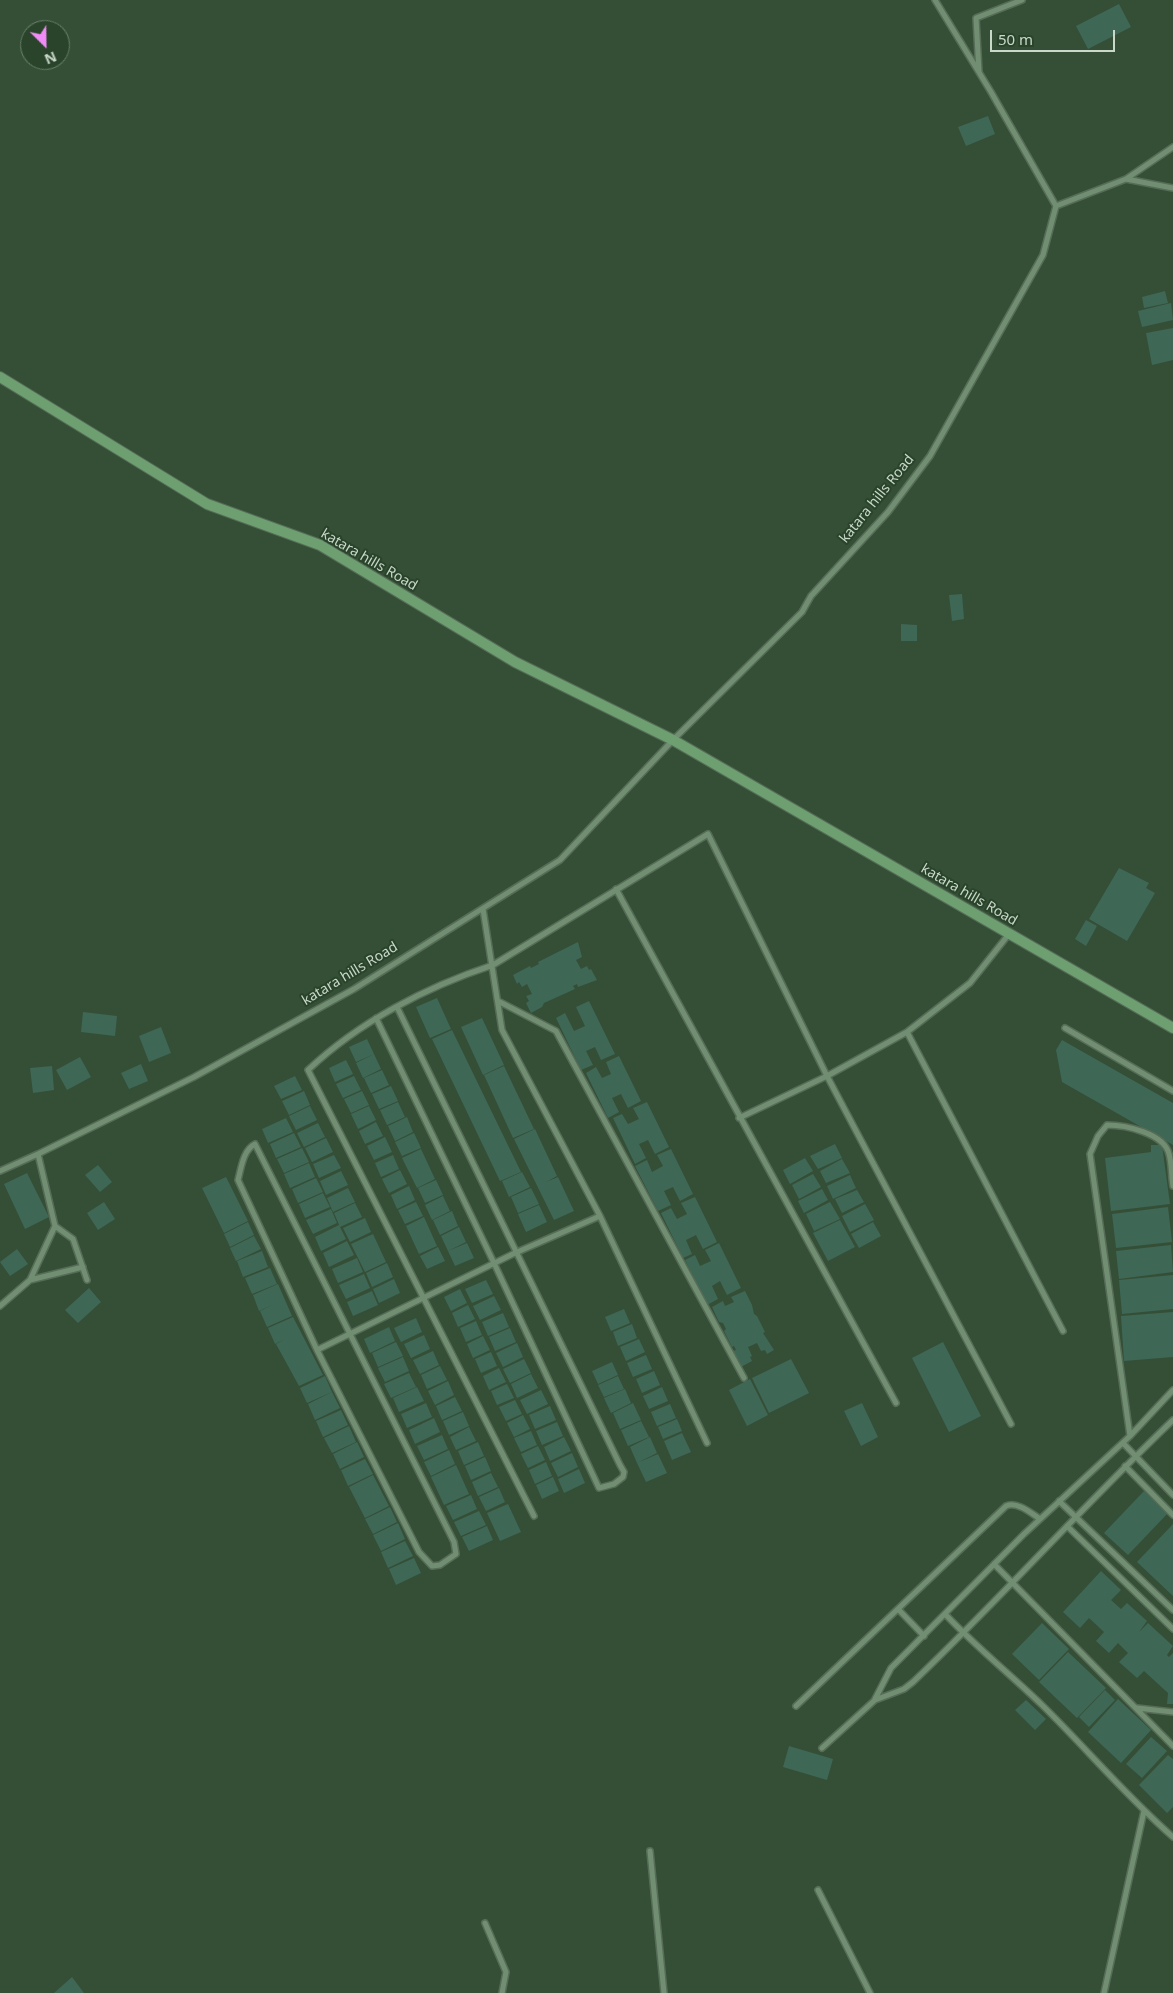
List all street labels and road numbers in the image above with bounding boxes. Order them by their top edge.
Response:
street label: katara hills Road [836,451,918,547]
street label: katara hills Road [318,526,420,594]
street label: katara hills Road [918,861,1020,929]
street label: katara hills Road [299,939,401,1009]

